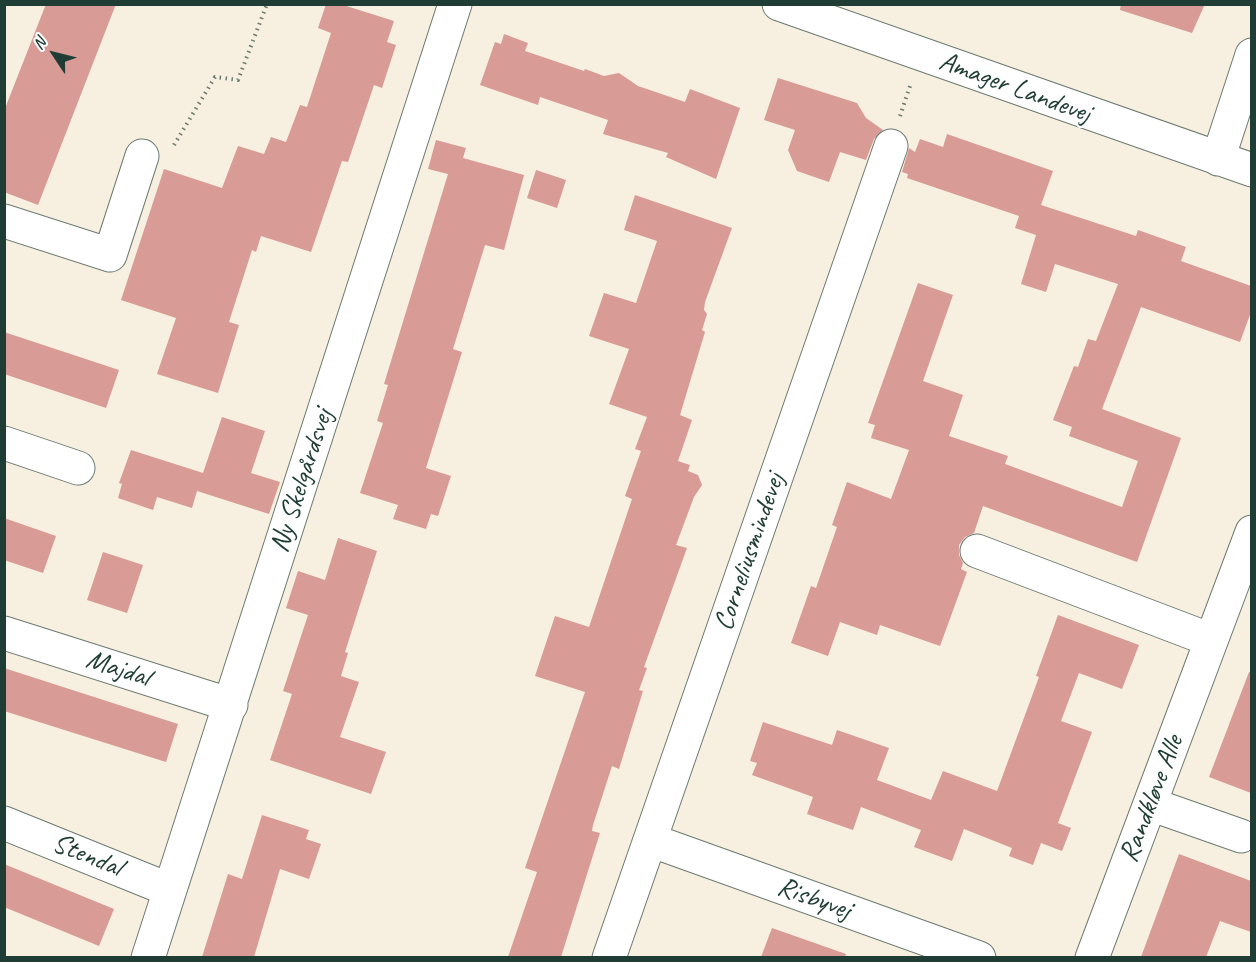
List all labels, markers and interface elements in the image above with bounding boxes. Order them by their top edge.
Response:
north arrow [24,24,84,84]
text: N [28,34,50,53]
street label: Amager Landevej [935,45,1095,131]
street label: Ny Skelgårdsvej [263,405,341,557]
street label: Corneliusmindevej [707,469,793,635]
street label: Majdal [82,643,154,695]
street label: Randkløve Alle [1112,731,1192,867]
street label: Stendal [47,827,127,885]
street label: Risbyvej [773,870,855,928]

